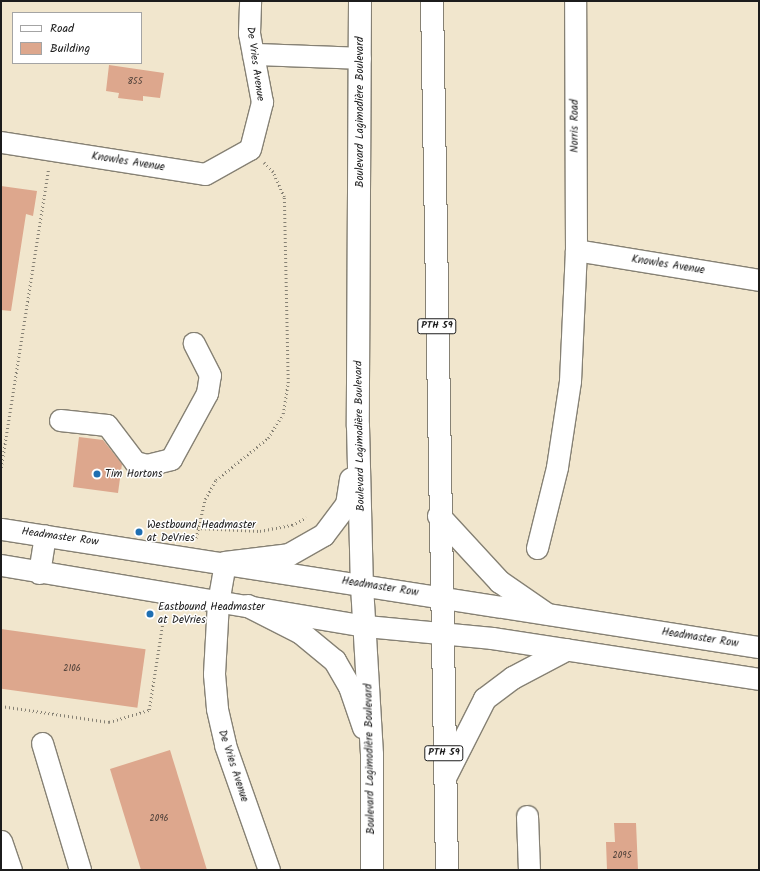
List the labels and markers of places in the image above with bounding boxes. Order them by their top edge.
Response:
place label: Tim Hortons [105,467,162,481]
marker: Tim Hortons [92,469,102,479]
place label: Westbound Headmaster at DeVries [147,519,256,545]
marker: Westbound Headmaster at DeVries [134,527,144,537]
place label: Eastbound Headmaster at DeVries [158,601,265,627]
marker: Eastbound Headmaster at DeVries [145,609,155,619]

